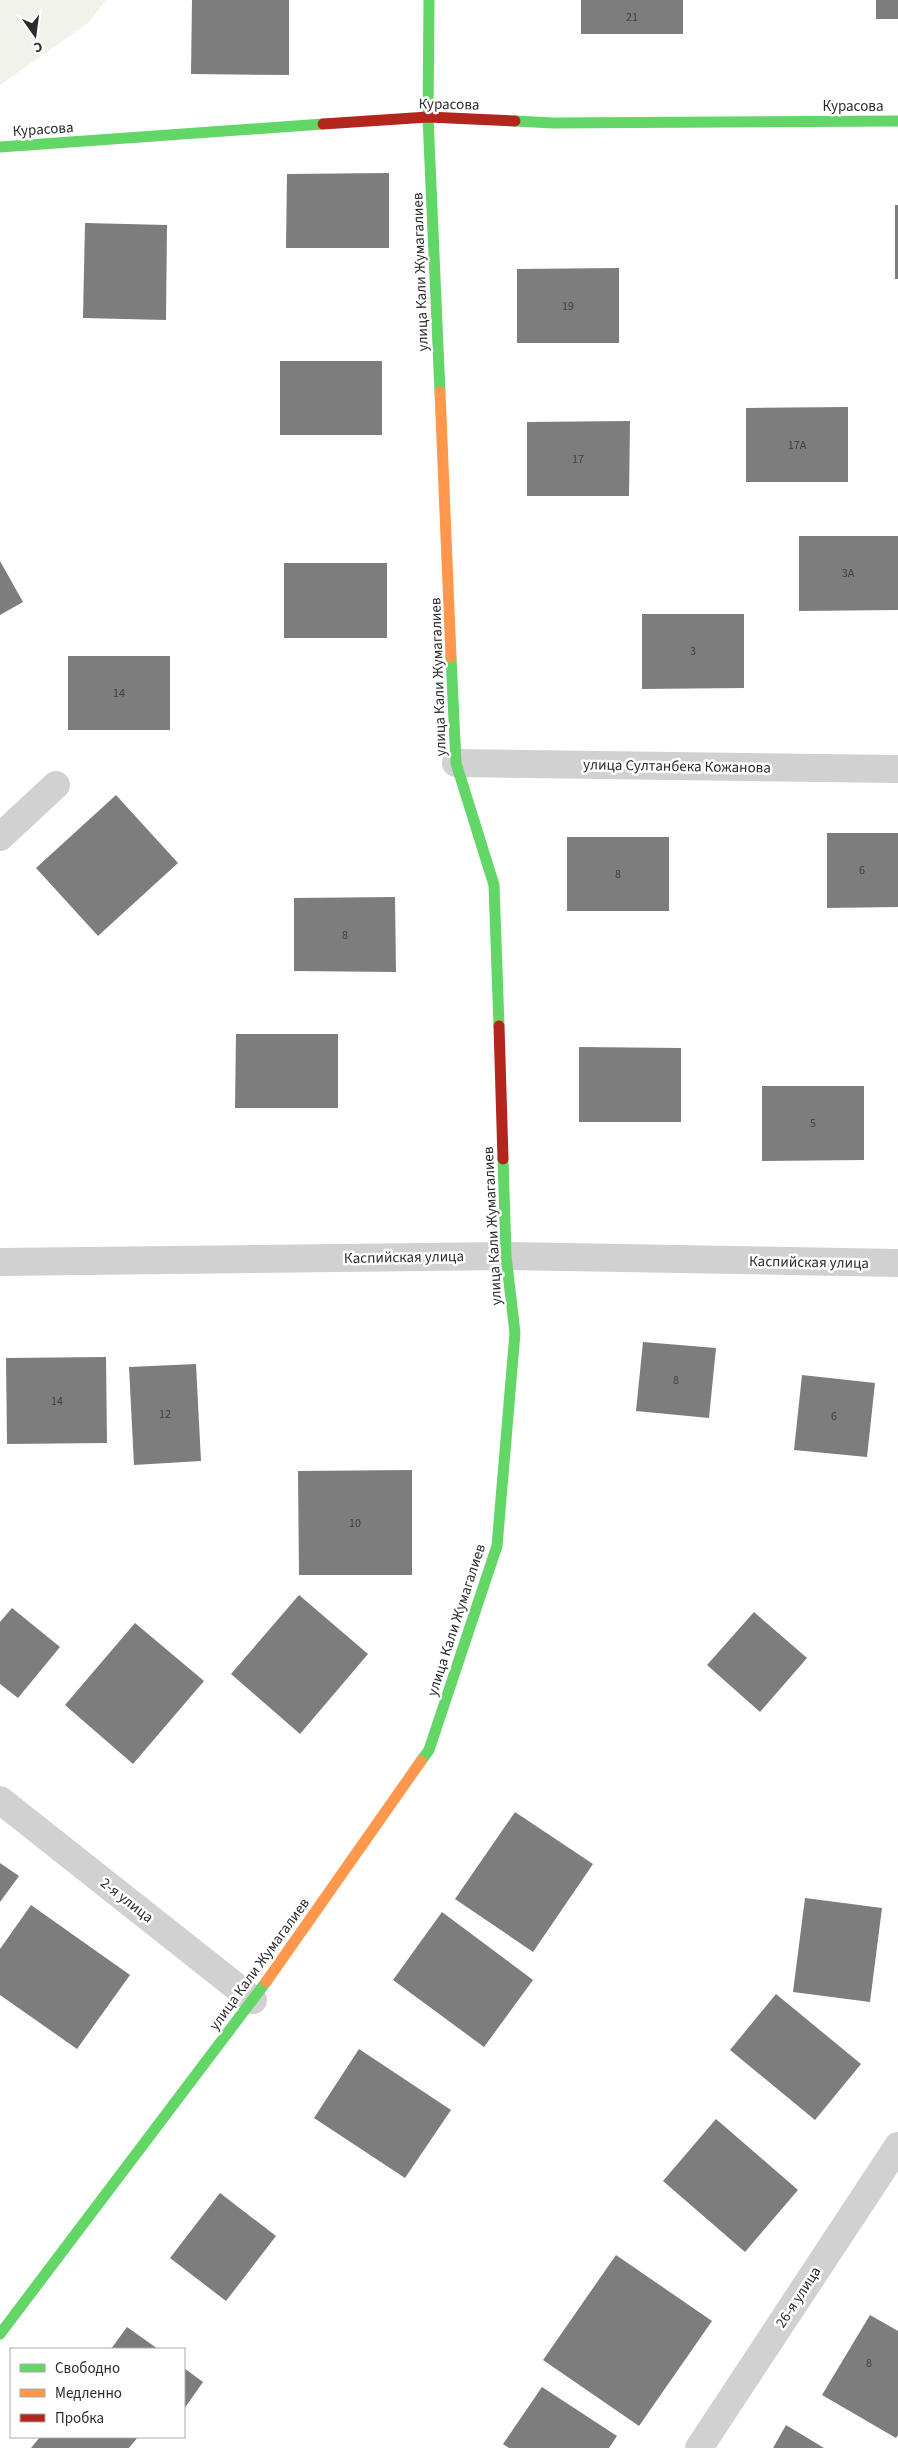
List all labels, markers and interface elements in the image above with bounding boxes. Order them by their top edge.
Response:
house number: 21 [626,9,638,26]
north arrow [10,10,60,60]
text: С [32,36,44,57]
street label: Курасова [418,93,480,116]
street label: Курасова [823,96,883,117]
street label: Курасова [12,117,74,142]
street label: улица Кали Жумагалиев [407,192,434,352]
house number: 19 [562,298,574,315]
house number: 17А [788,437,807,454]
house number: 17 [572,451,584,468]
house number: 3А [842,565,855,582]
street label: улица Кали Жумагалиев [425,597,452,757]
house number: 3 [690,643,696,660]
house number: 14 [113,685,125,702]
street label: улица Султанбека Кожанова [583,754,771,779]
house number: 6 [859,862,865,879]
house number: 8 [615,866,621,883]
house number: 8 [342,927,348,944]
house number: 5 [810,1115,816,1132]
street label: улица Кали Жумагалиев [478,1146,507,1306]
street label: Каспийская улица [344,1246,464,1269]
street label: Каспийская улица [749,1251,869,1274]
house number: 8 [673,1372,679,1389]
house number: 14 [51,1393,63,1410]
house number: 12 [159,1406,171,1423]
house number: 6 [831,1408,837,1425]
house number: 10 [349,1515,361,1532]
street label: улица Кали Жумагалиев [422,1541,491,1699]
street label: 2-я улица [96,1873,158,1928]
street label: улица Кали Жумагалиев [204,1894,315,2035]
street label: 26-я улица [771,2262,826,2332]
legend [10,2348,185,2438]
house number: 8 [866,2355,872,2372]
text: Свободно [55,2358,120,2379]
text: Медленно [55,2383,122,2404]
text: Пробка [55,2408,104,2429]

